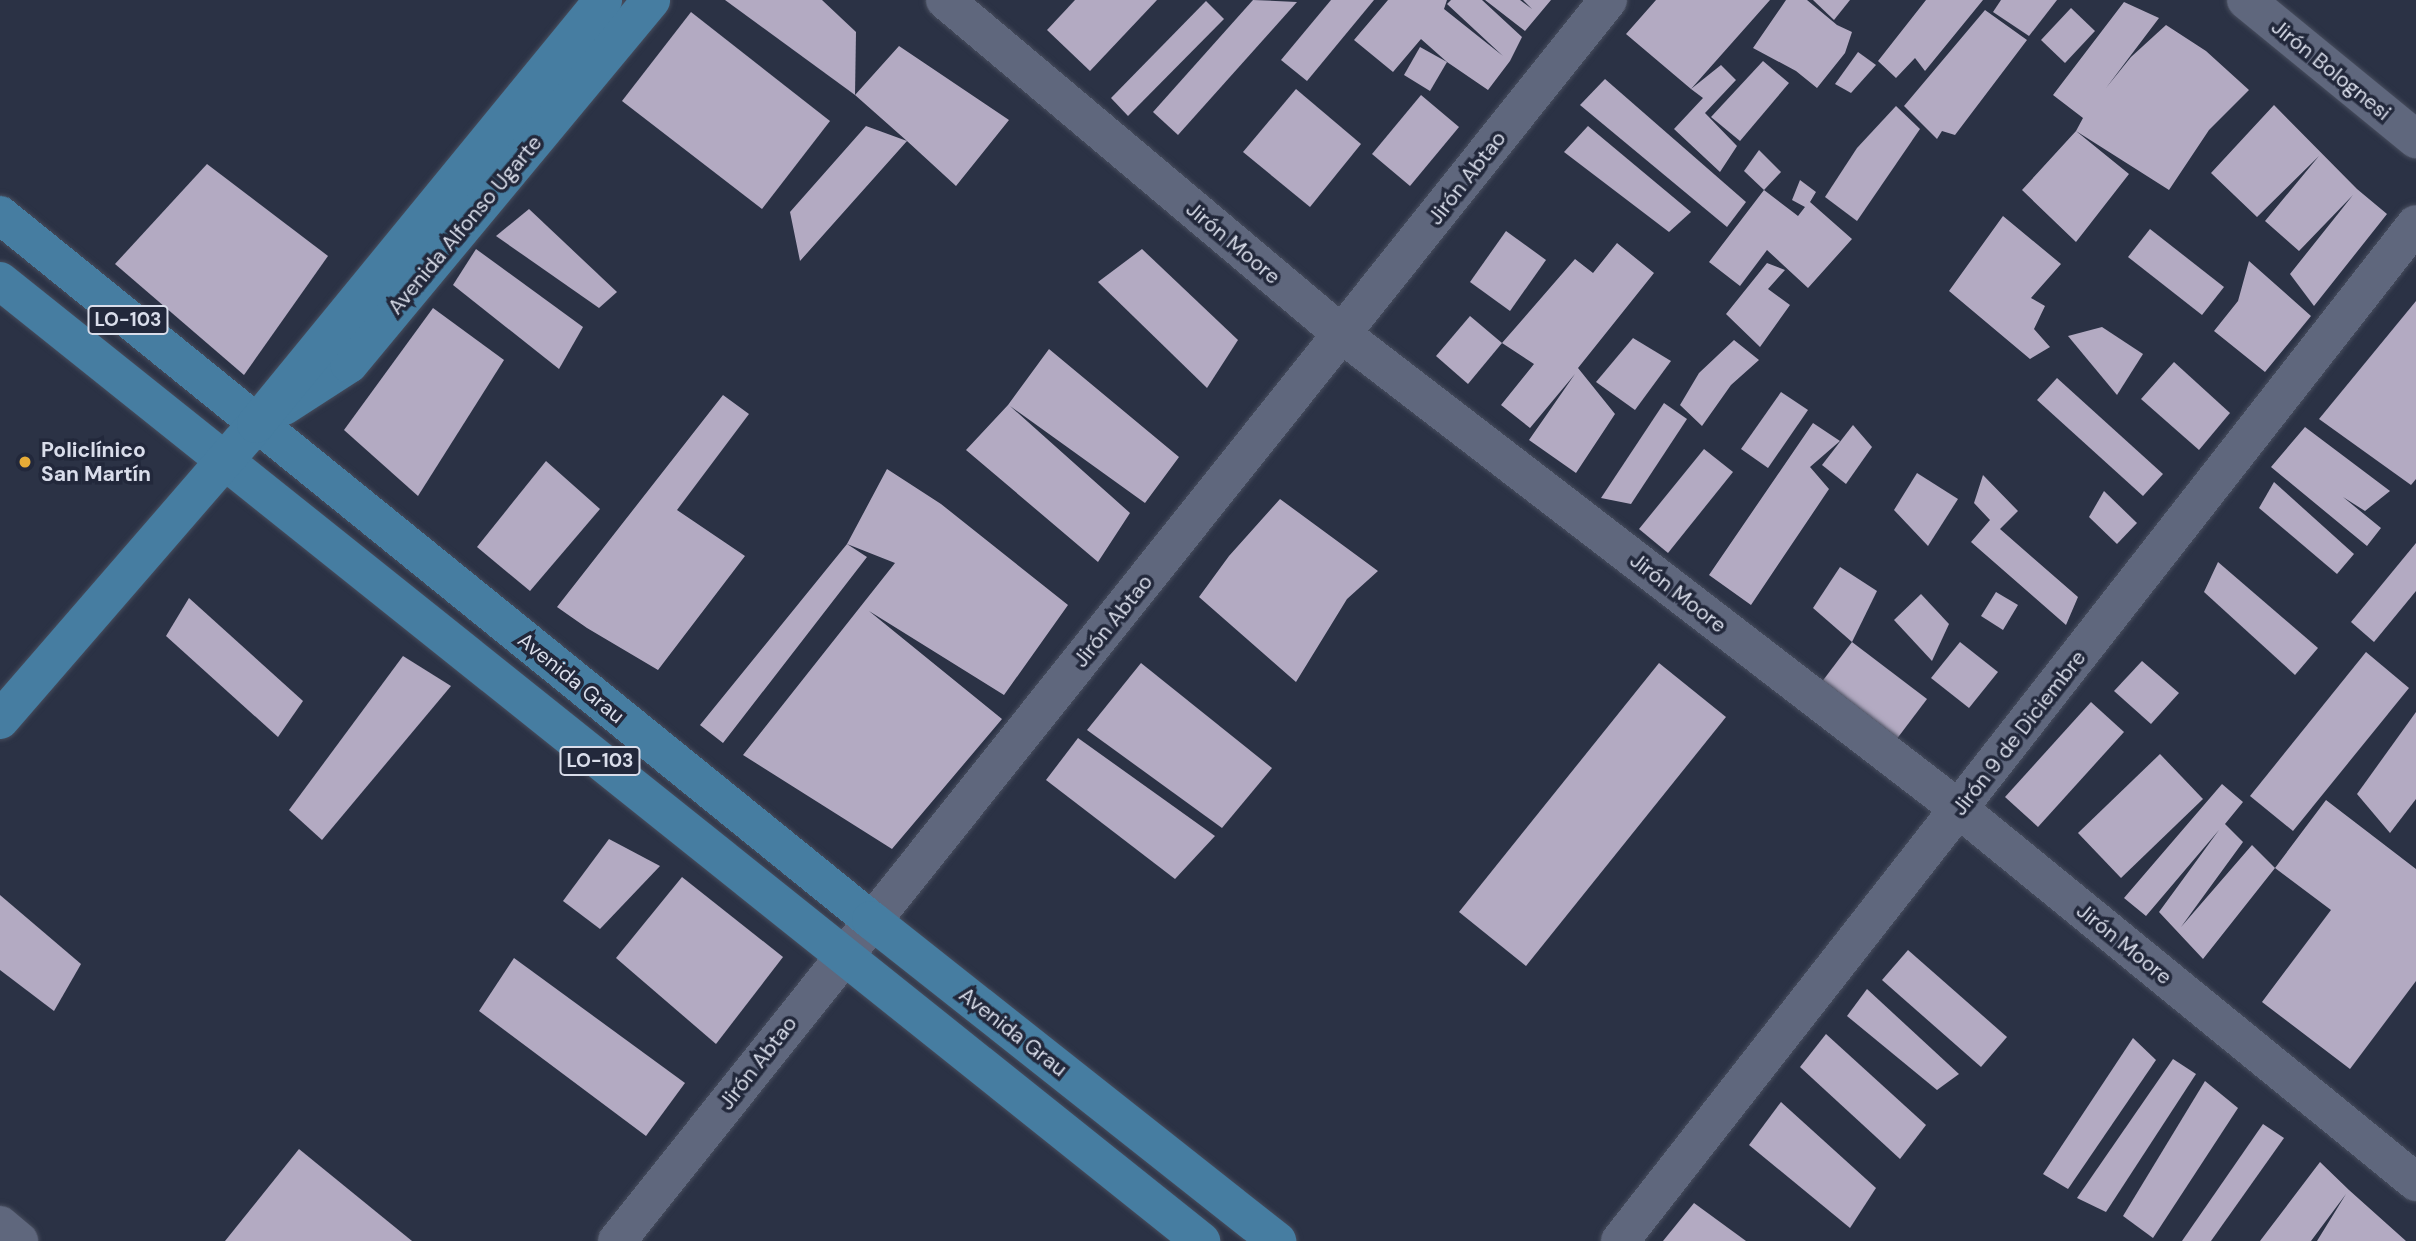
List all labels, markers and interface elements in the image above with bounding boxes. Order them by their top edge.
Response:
street label: Jirón Bolognesi [2266,14,2396,126]
street label: Jirón Abtao [1423,126,1511,230]
street label: Avenida Alfonso Ugarte [383,130,547,320]
street label: Jirón Moore [1181,196,1285,290]
road number: LO-103 [86,304,170,336]
place label: Policlínico San Martín [41,437,151,487]
marker: Policlínico San Martín [15,452,35,472]
street label: Jirón Moore [1625,548,1731,638]
street label: Jirón Abtao [1068,570,1158,672]
street label: Avenida Grau [513,627,629,729]
street label: Jirón 9 de Diciembre [1947,646,2091,820]
road number: LO-103 [558,746,642,776]
street label: Jirón Moore [2071,898,2177,990]
street label: Avenida Grau [954,982,1072,1082]
street label: Jirón Abtao [714,1011,802,1115]

